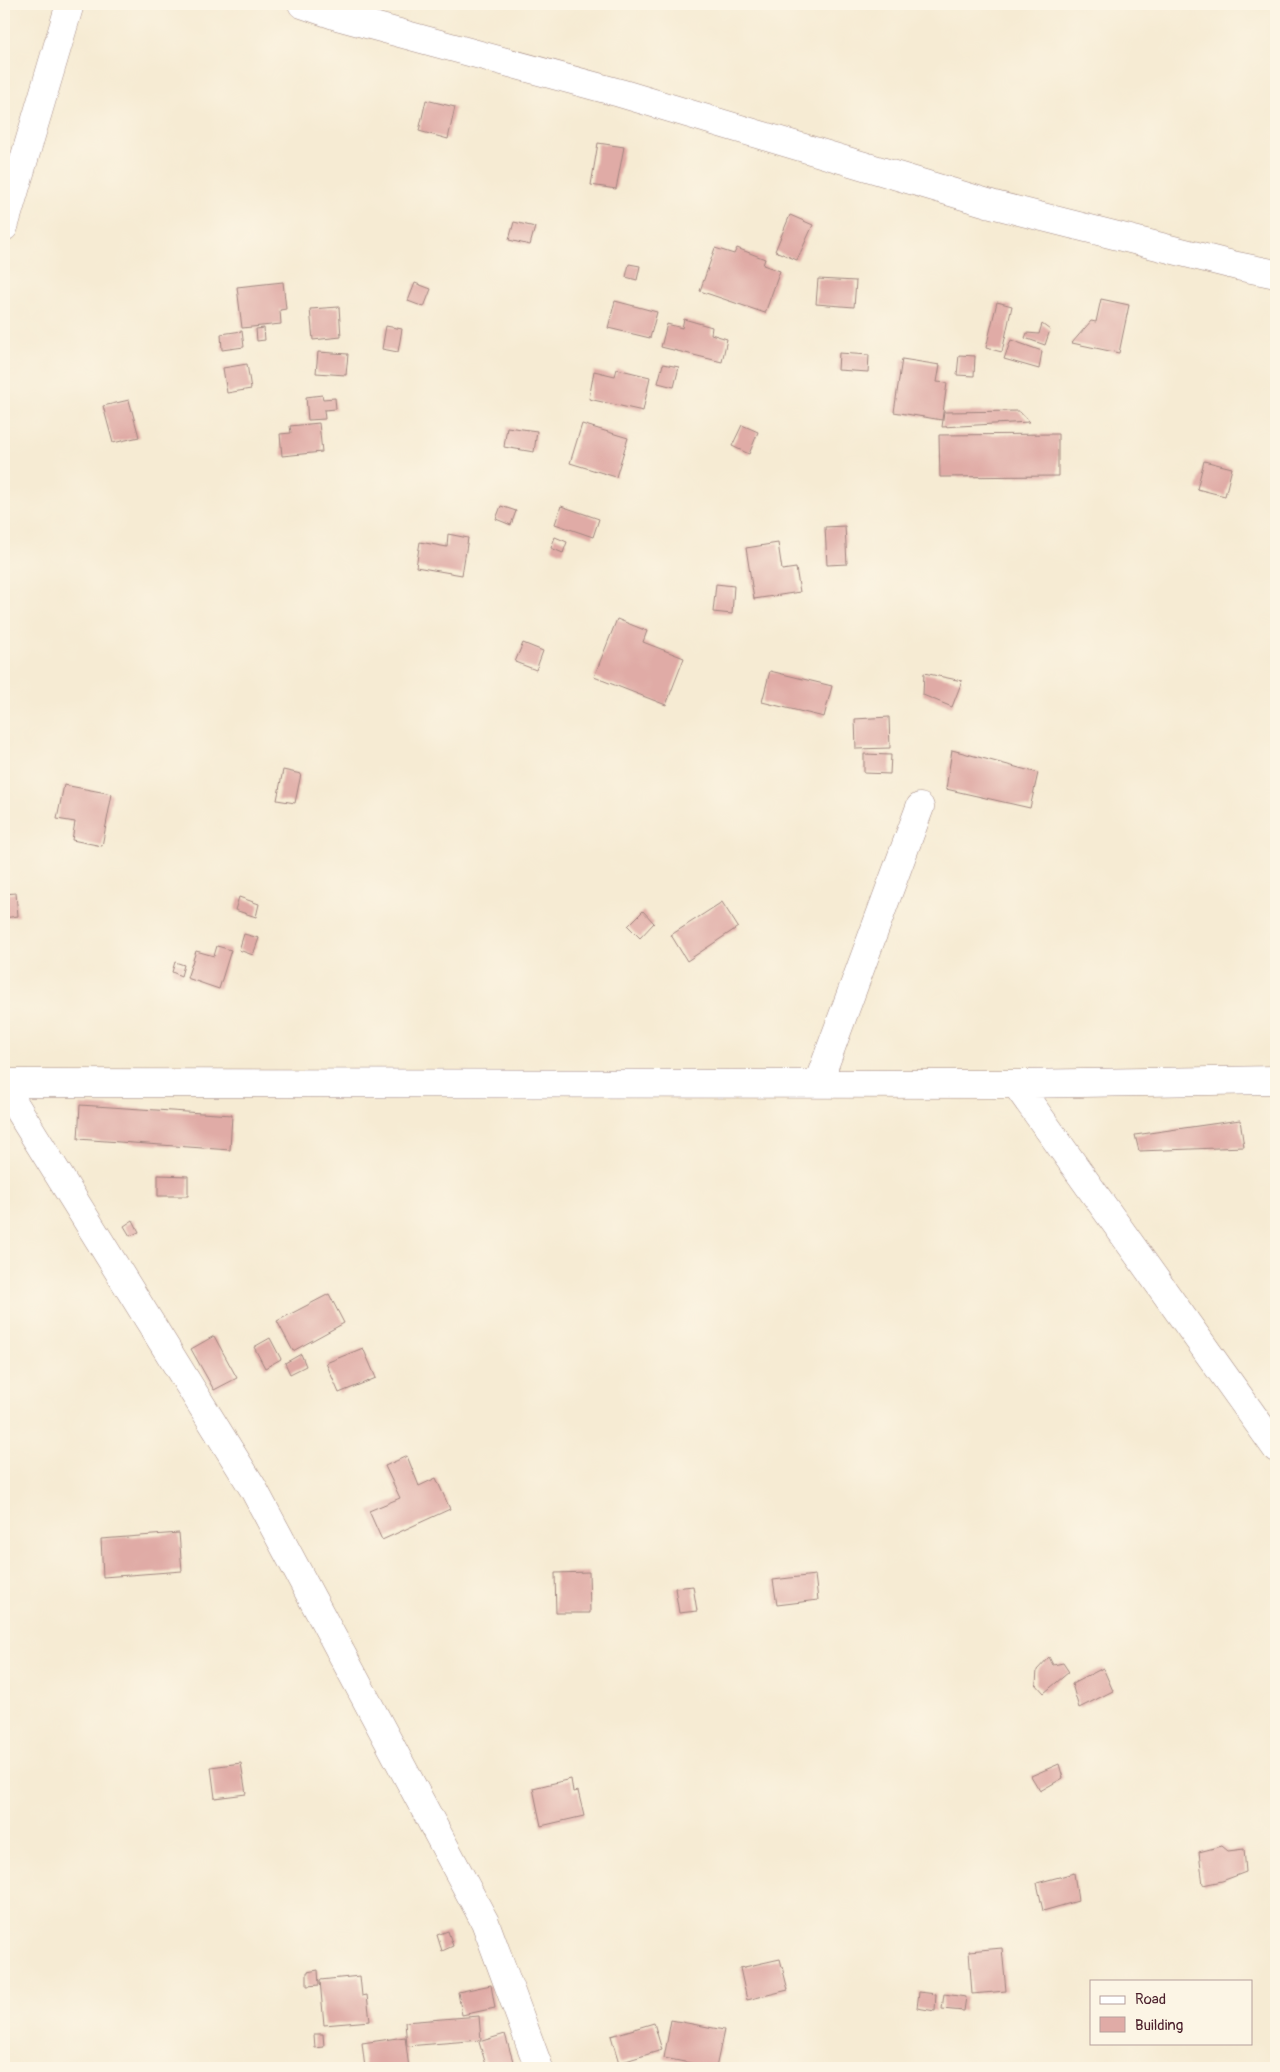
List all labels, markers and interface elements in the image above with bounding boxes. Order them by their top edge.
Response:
legend [1090,1980,1252,2044]
text: Road [1135,1990,1166,2009]
text: Building [1135,2016,1183,2035]

